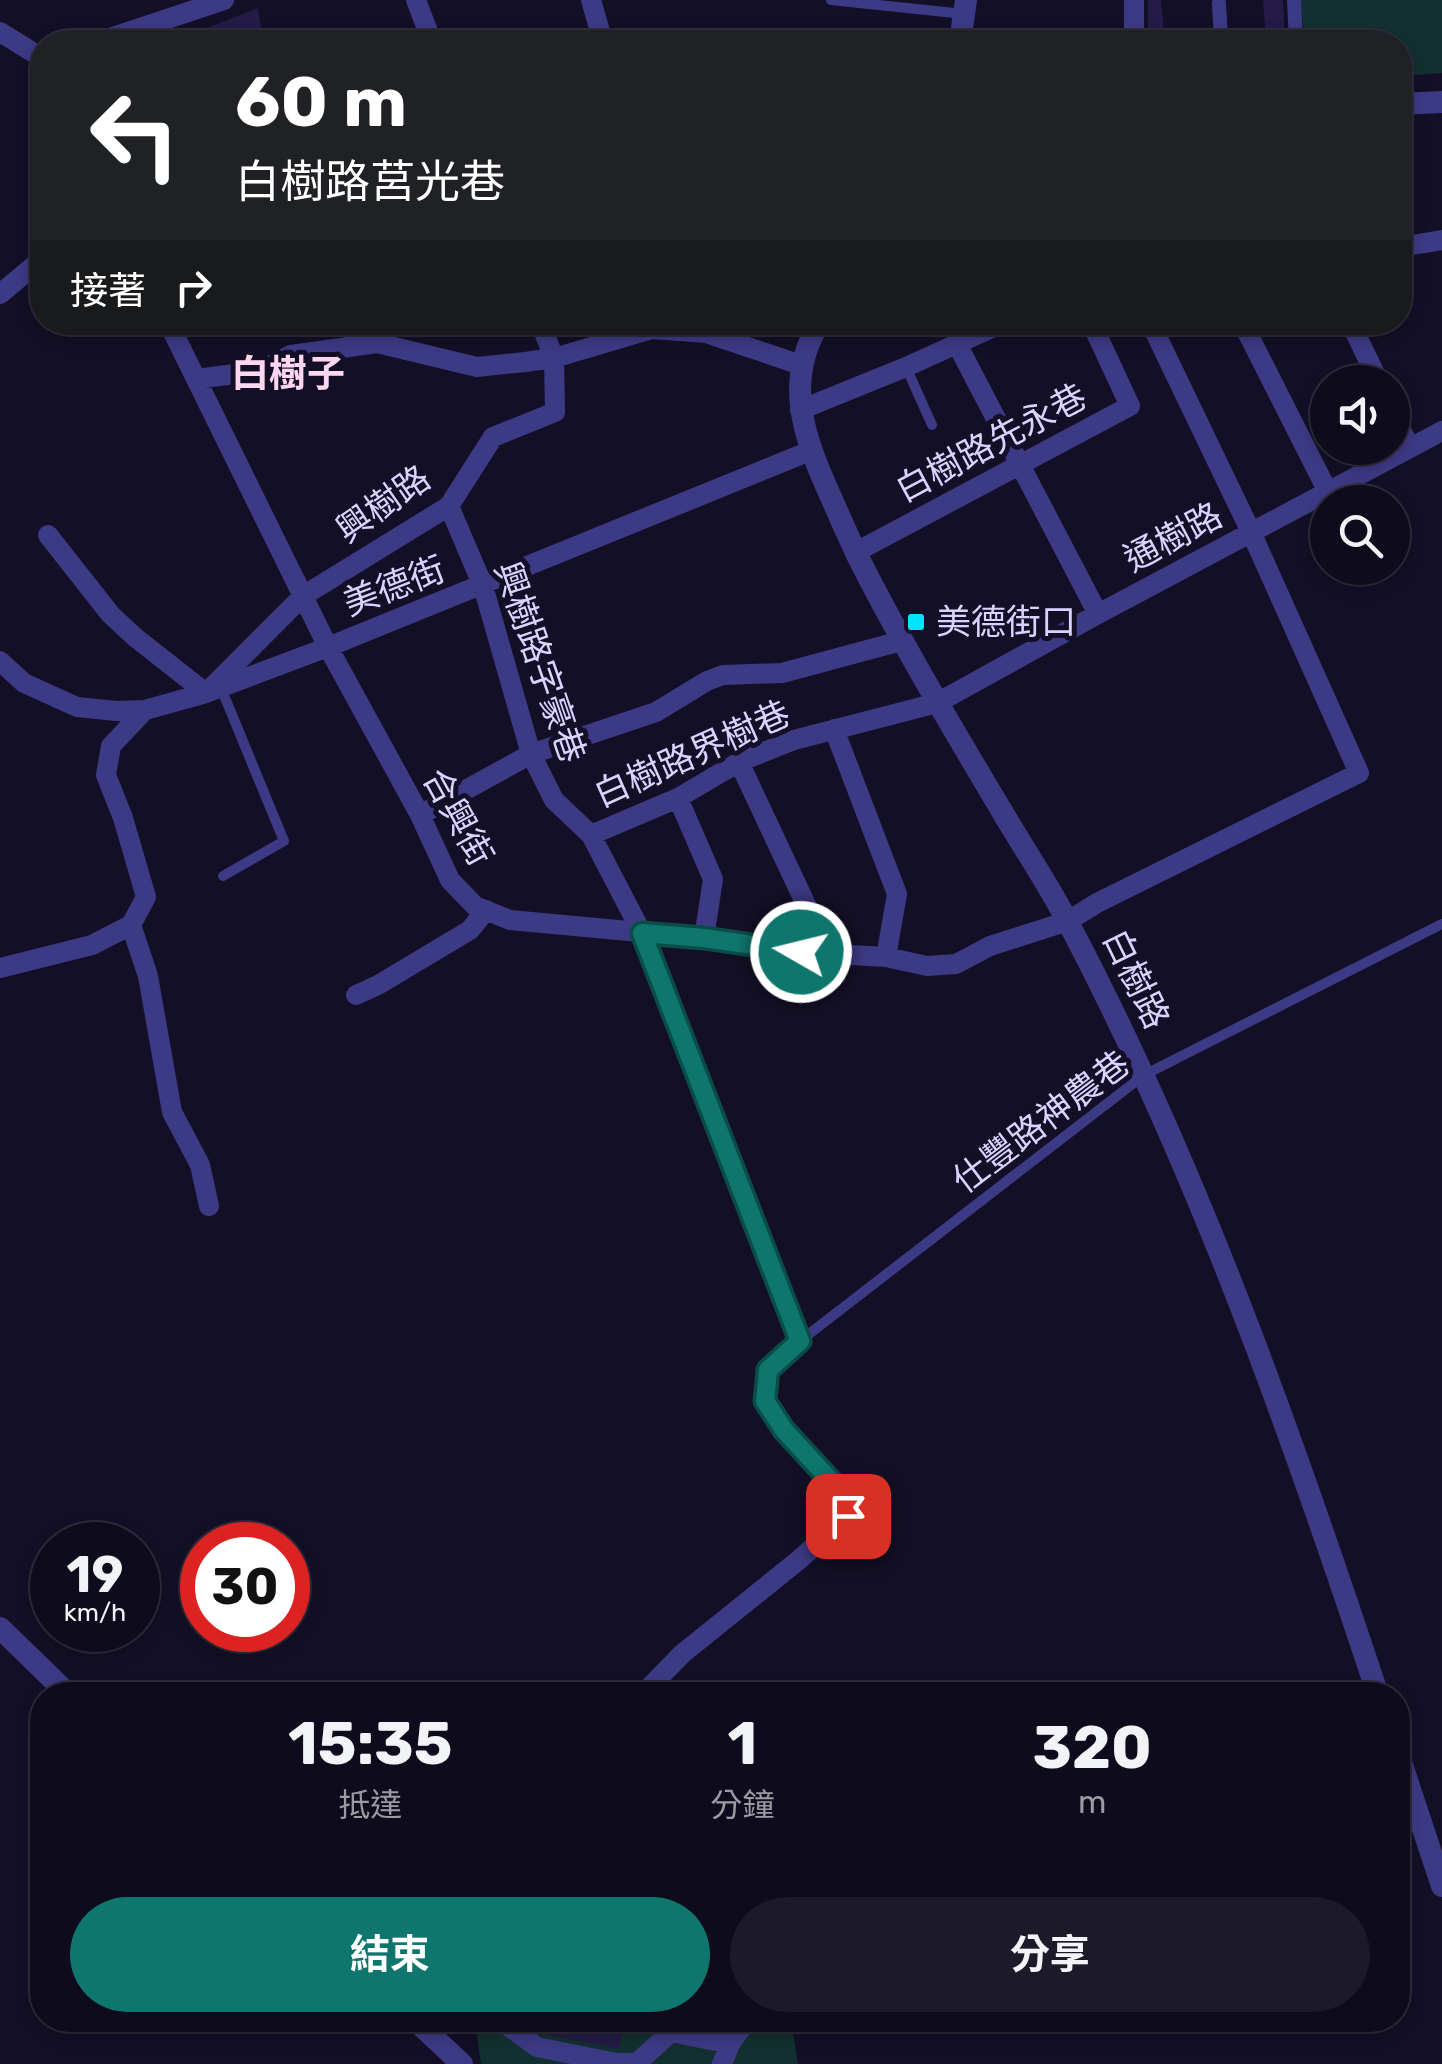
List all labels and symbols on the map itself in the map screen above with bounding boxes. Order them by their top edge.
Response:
district label: 白樹子 [231,351,345,397]
street label: 白樹路先永巷 [888,375,1094,511]
street label: 興樹路 [328,457,438,551]
street label: 通樹路 [1117,494,1229,580]
street label: 美德街 [337,548,451,624]
street label: 興樹路字豪巷 [486,556,594,768]
place label: 美德街口 [936,601,1076,643]
marker: 美德街口 [905,611,927,633]
street label: 白樹路界樹巷 [588,692,796,816]
street label: 合興街 [414,761,502,873]
position arrow [749,900,853,1004]
street label: 白樹路 [1094,923,1178,1035]
street label: 仕豐路神農巷 [944,1042,1138,1202]
pin [806,1474,891,1559]
speed limit sign: 30 [180,1522,310,1652]

